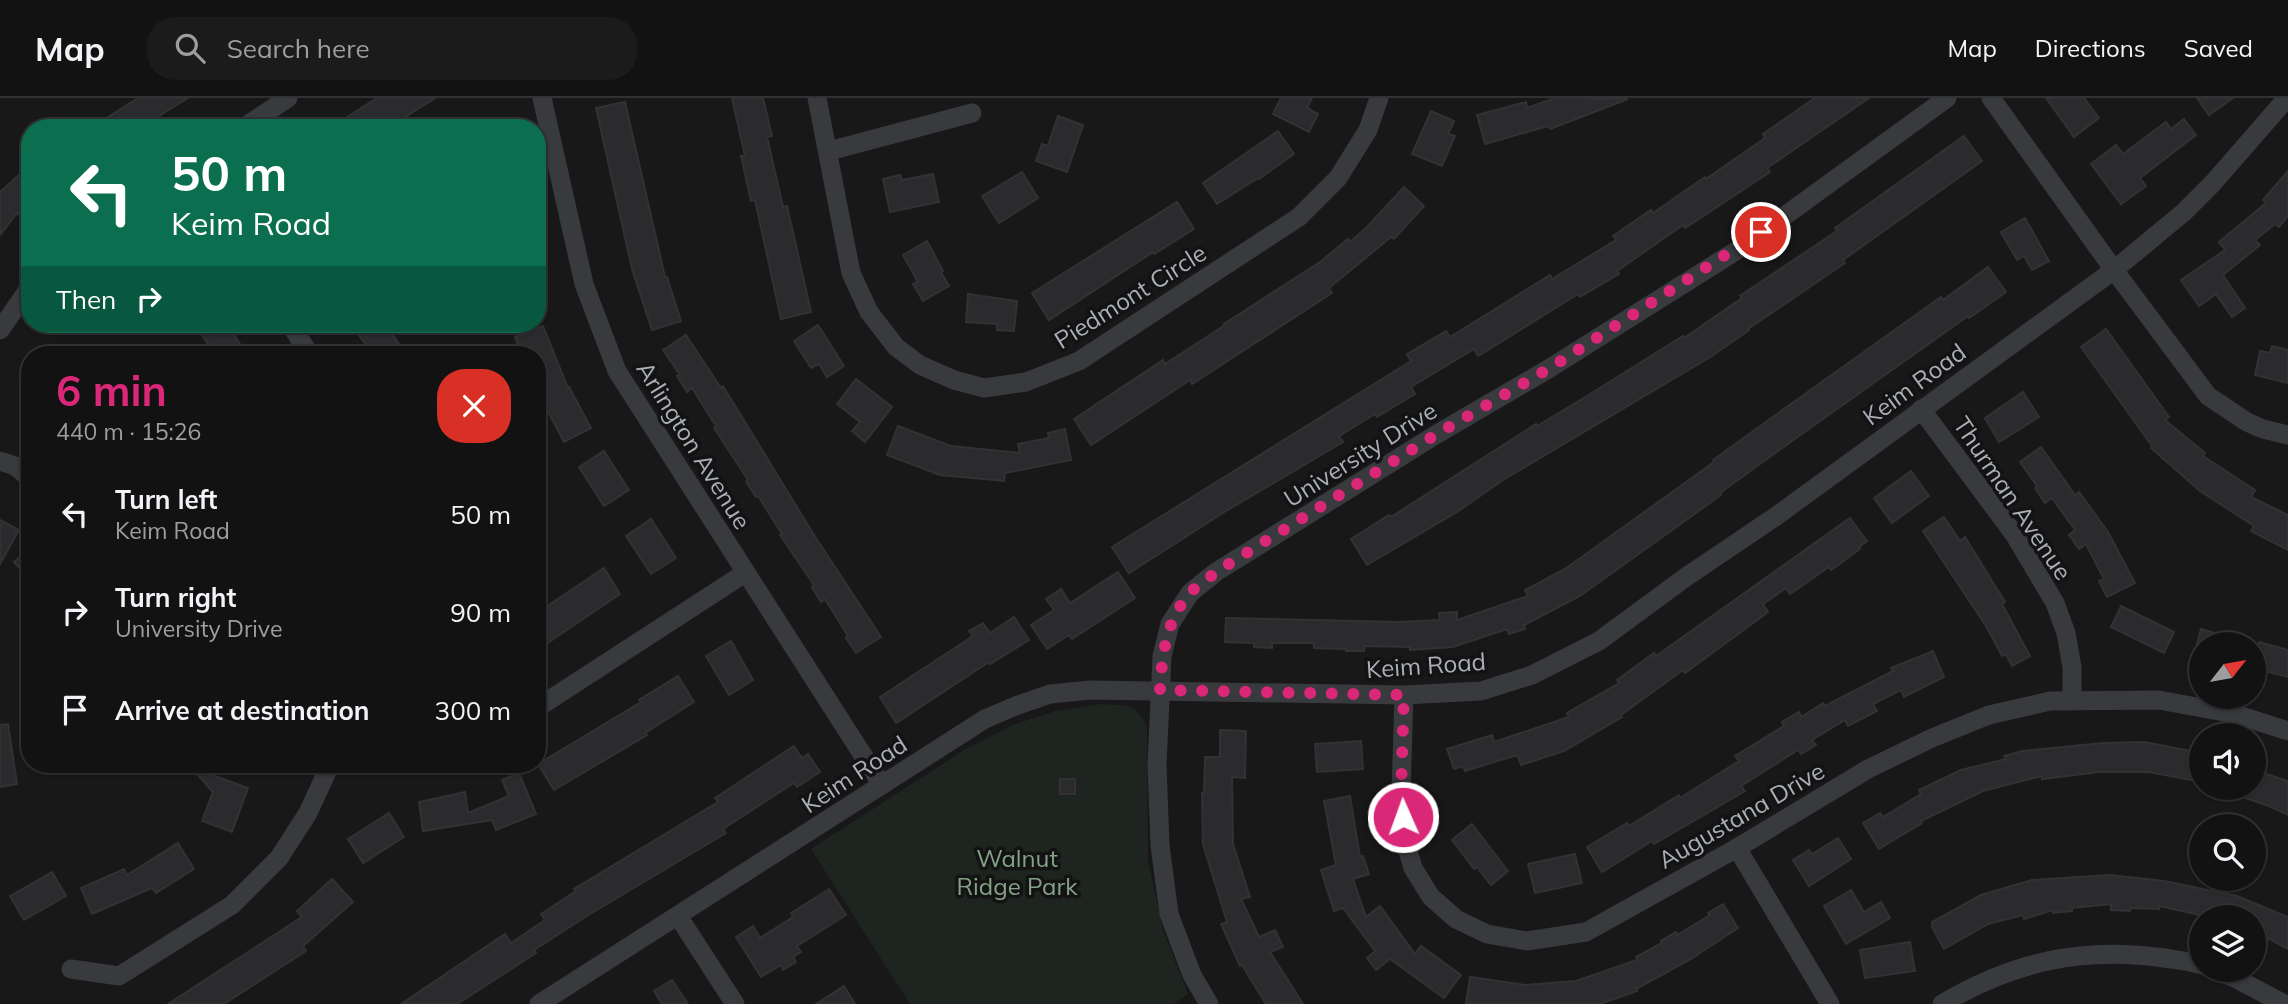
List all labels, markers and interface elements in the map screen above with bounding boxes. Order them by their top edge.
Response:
search box [147,17,637,80]
text: Map [35,28,105,69]
icon: search [171,29,209,67]
text: Search here [227,32,370,65]
text: Map [1947,33,1997,63]
text: Directions [2035,33,2146,63]
text: Saved [2184,33,2253,63]
text: 50 m [171,142,287,203]
icon: left [56,147,147,238]
pin [1731,202,1791,262]
text: Keim Road [171,203,331,243]
icon: arrive [1742,213,1780,251]
street label: Piedmont Circle [1048,237,1212,355]
icon: right [130,280,168,318]
text: Then [56,283,116,316]
street label: Keim Road [1857,337,1971,431]
street label: Arlington Avenue [630,356,758,534]
text: 6 min [56,364,167,417]
button: close [437,369,511,443]
street label: University Drive [1278,395,1442,513]
street label: Thurman Avenue [1947,411,2079,585]
text: 440 m · 15:26 [56,417,201,446]
text: Turn left [115,483,217,516]
icon: left [56,495,94,533]
text: 50 m [450,498,511,531]
text: Keim Road [115,516,230,545]
text: Turn right [115,581,236,614]
icon: right [56,593,94,631]
text: 90 m [450,596,511,629]
text: University Drive [115,614,282,643]
north arrow [2189,632,2266,709]
map controls [2189,632,2266,982]
street label: Keim Road [1365,646,1487,684]
icon: arrive [56,691,94,729]
text: Arrive at destination [115,694,370,727]
text: 300 m [435,694,511,727]
button: sound [2189,723,2266,800]
street label: Keim Road [796,729,912,819]
street label: Augustana Drive [1652,755,1830,875]
position arrow [1366,780,1440,854]
button: search [2189,814,2266,891]
park label: Walnut Ridge Park [956,843,1078,901]
button: layers [2189,905,2266,982]

